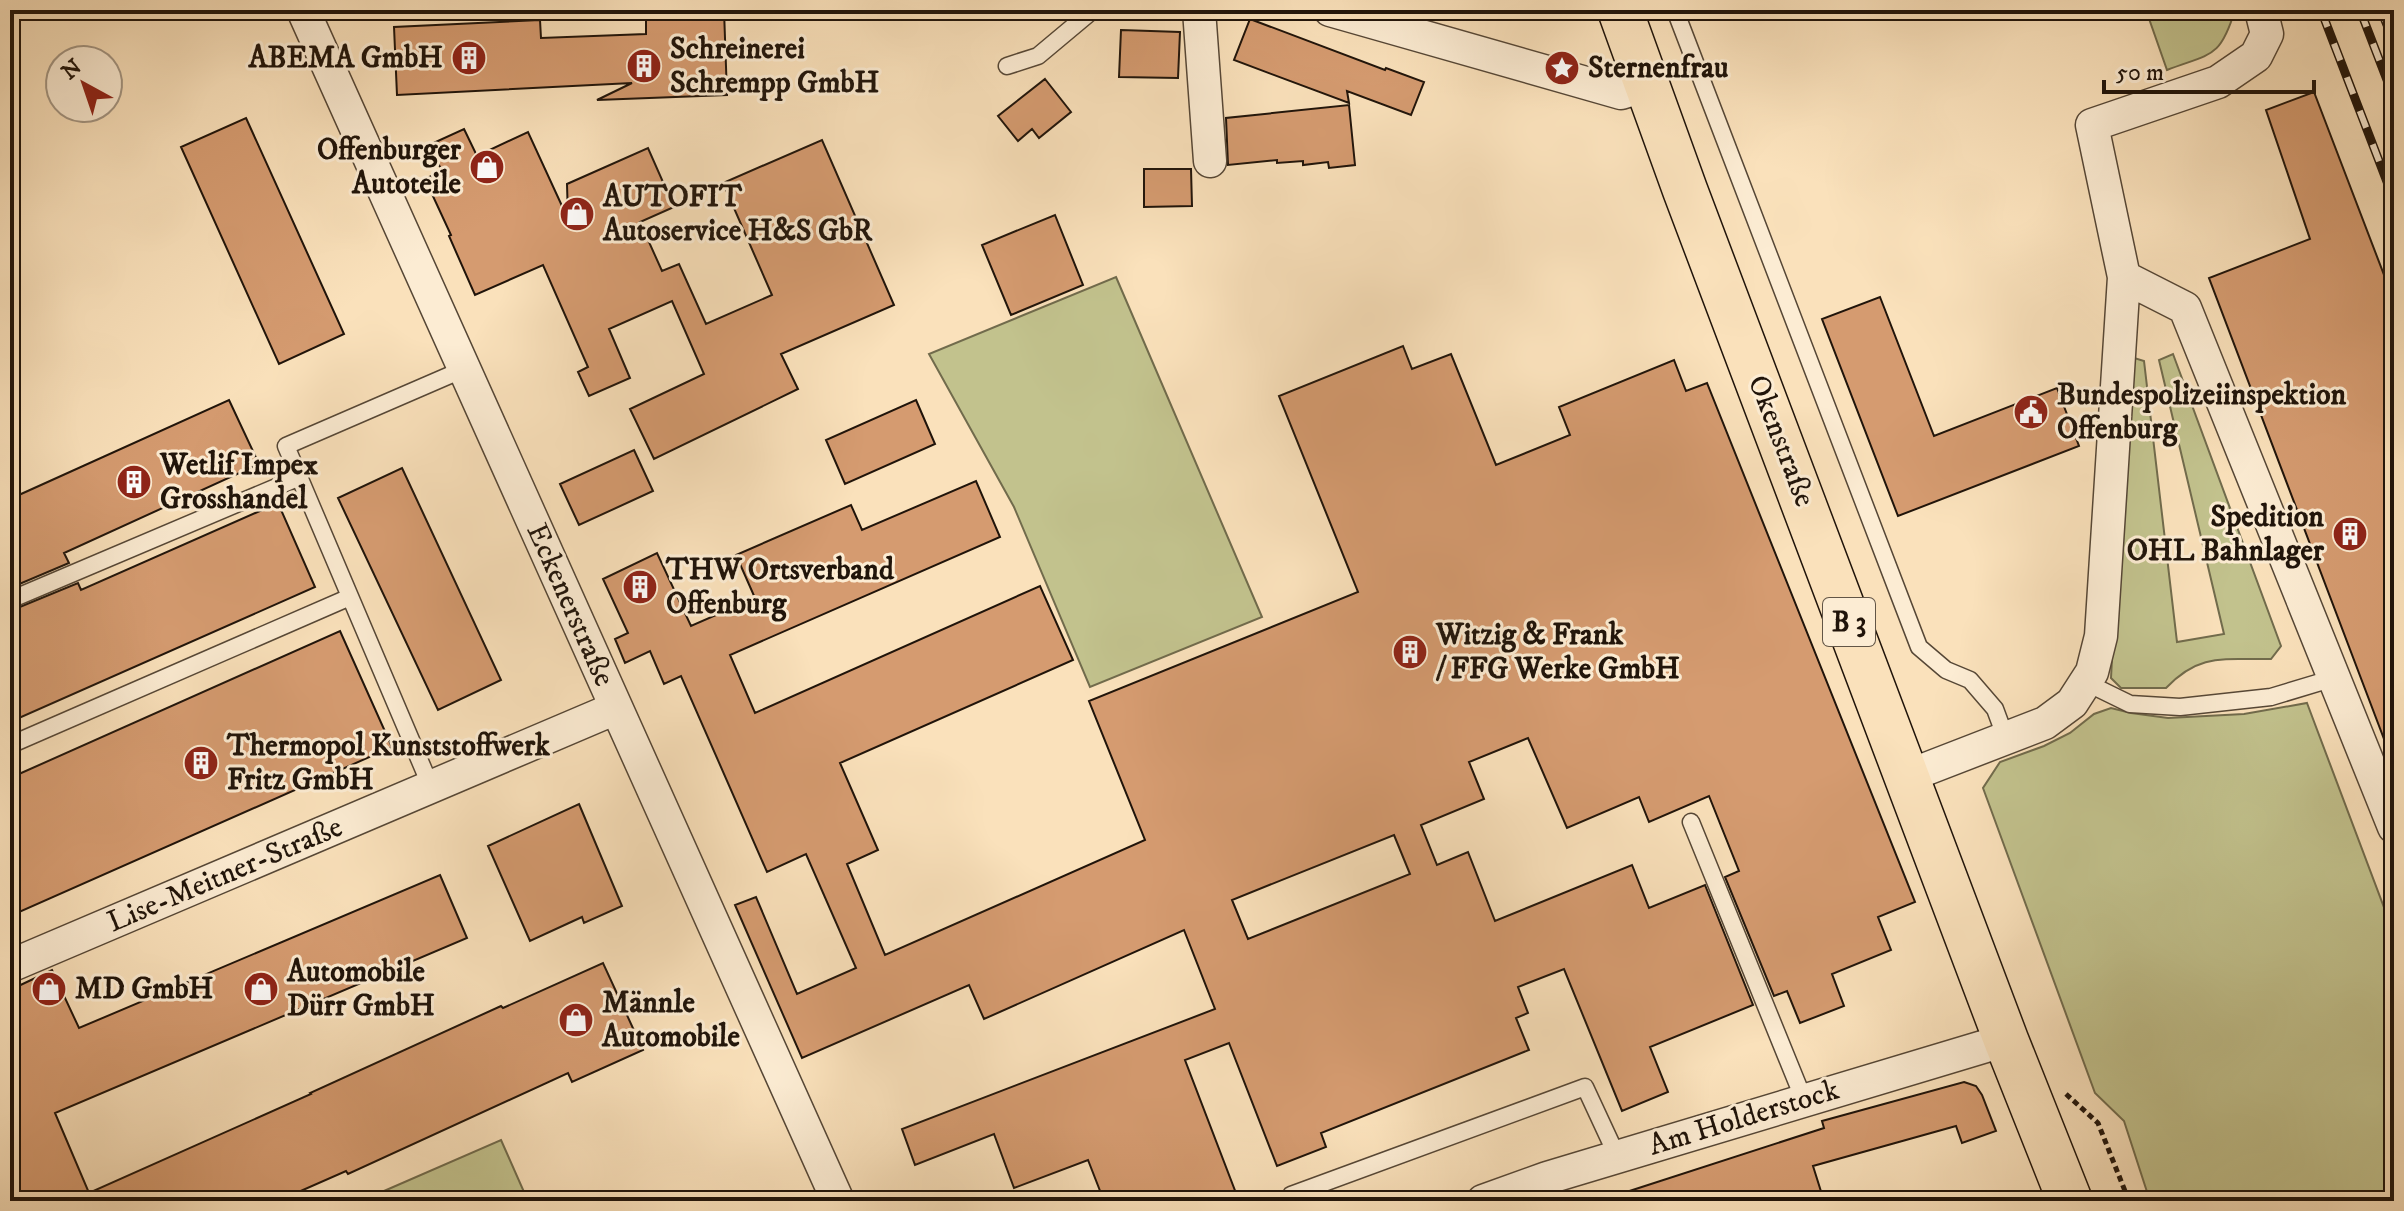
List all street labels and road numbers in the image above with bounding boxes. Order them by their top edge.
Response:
street label: Okenstraße [1739,370,1823,512]
street label: Eckenerstraße [518,518,622,692]
road number: B 3 [1823,598,1875,646]
street label: Lise-Meitner-Straße [102,809,348,941]
street label: Am Holderstock [1644,1071,1844,1164]

